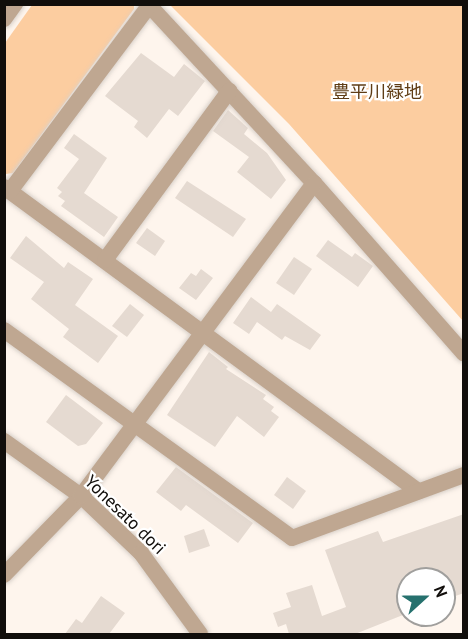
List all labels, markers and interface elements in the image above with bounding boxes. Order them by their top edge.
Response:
park label: 豊平川緑地 [332,81,422,103]
street label: Yonesato dori [80,471,170,559]
north arrow [396,567,456,627]
text: N [430,583,452,600]

